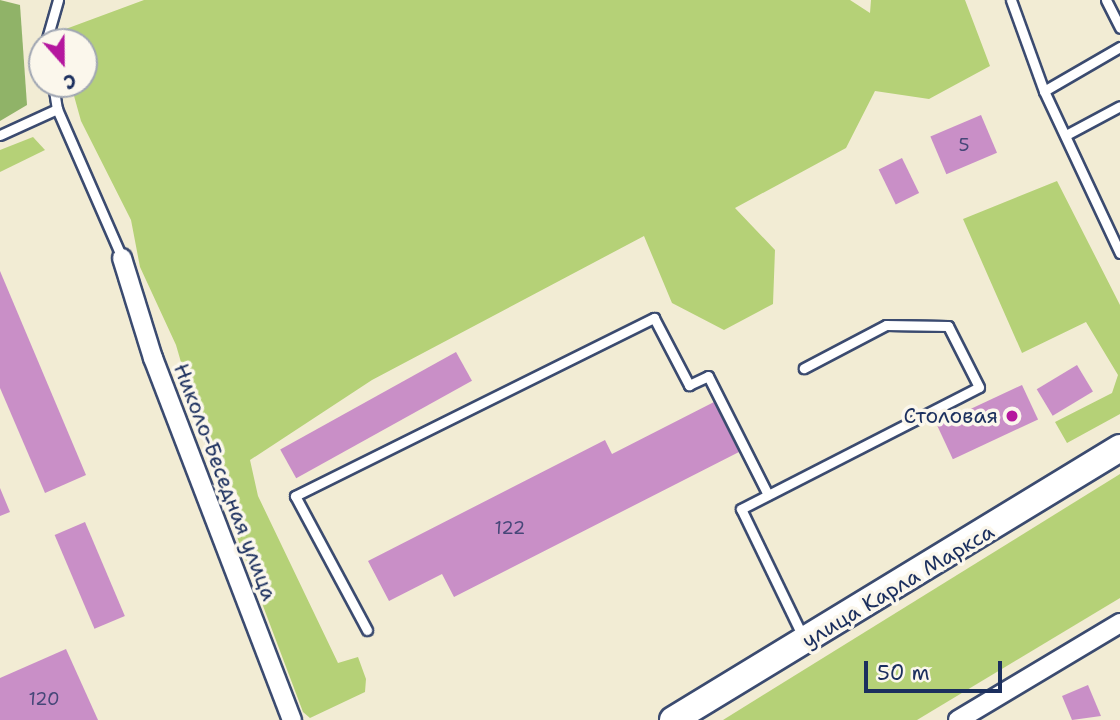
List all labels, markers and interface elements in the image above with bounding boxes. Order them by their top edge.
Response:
north arrow [28,28,98,98]
text: С [60,67,80,95]
house number: 5 [958,134,970,156]
street label: Николо-Беседная улица [168,360,282,604]
place label: Столовая [904,403,998,429]
marker: Столовая [1004,408,1020,424]
house number: 122 [495,517,525,539]
street label: улица Карла Маркса [797,519,999,653]
scale bar [868,646,1006,690]
text: 50 m [877,659,930,687]
house number: 120 [28,688,60,710]

